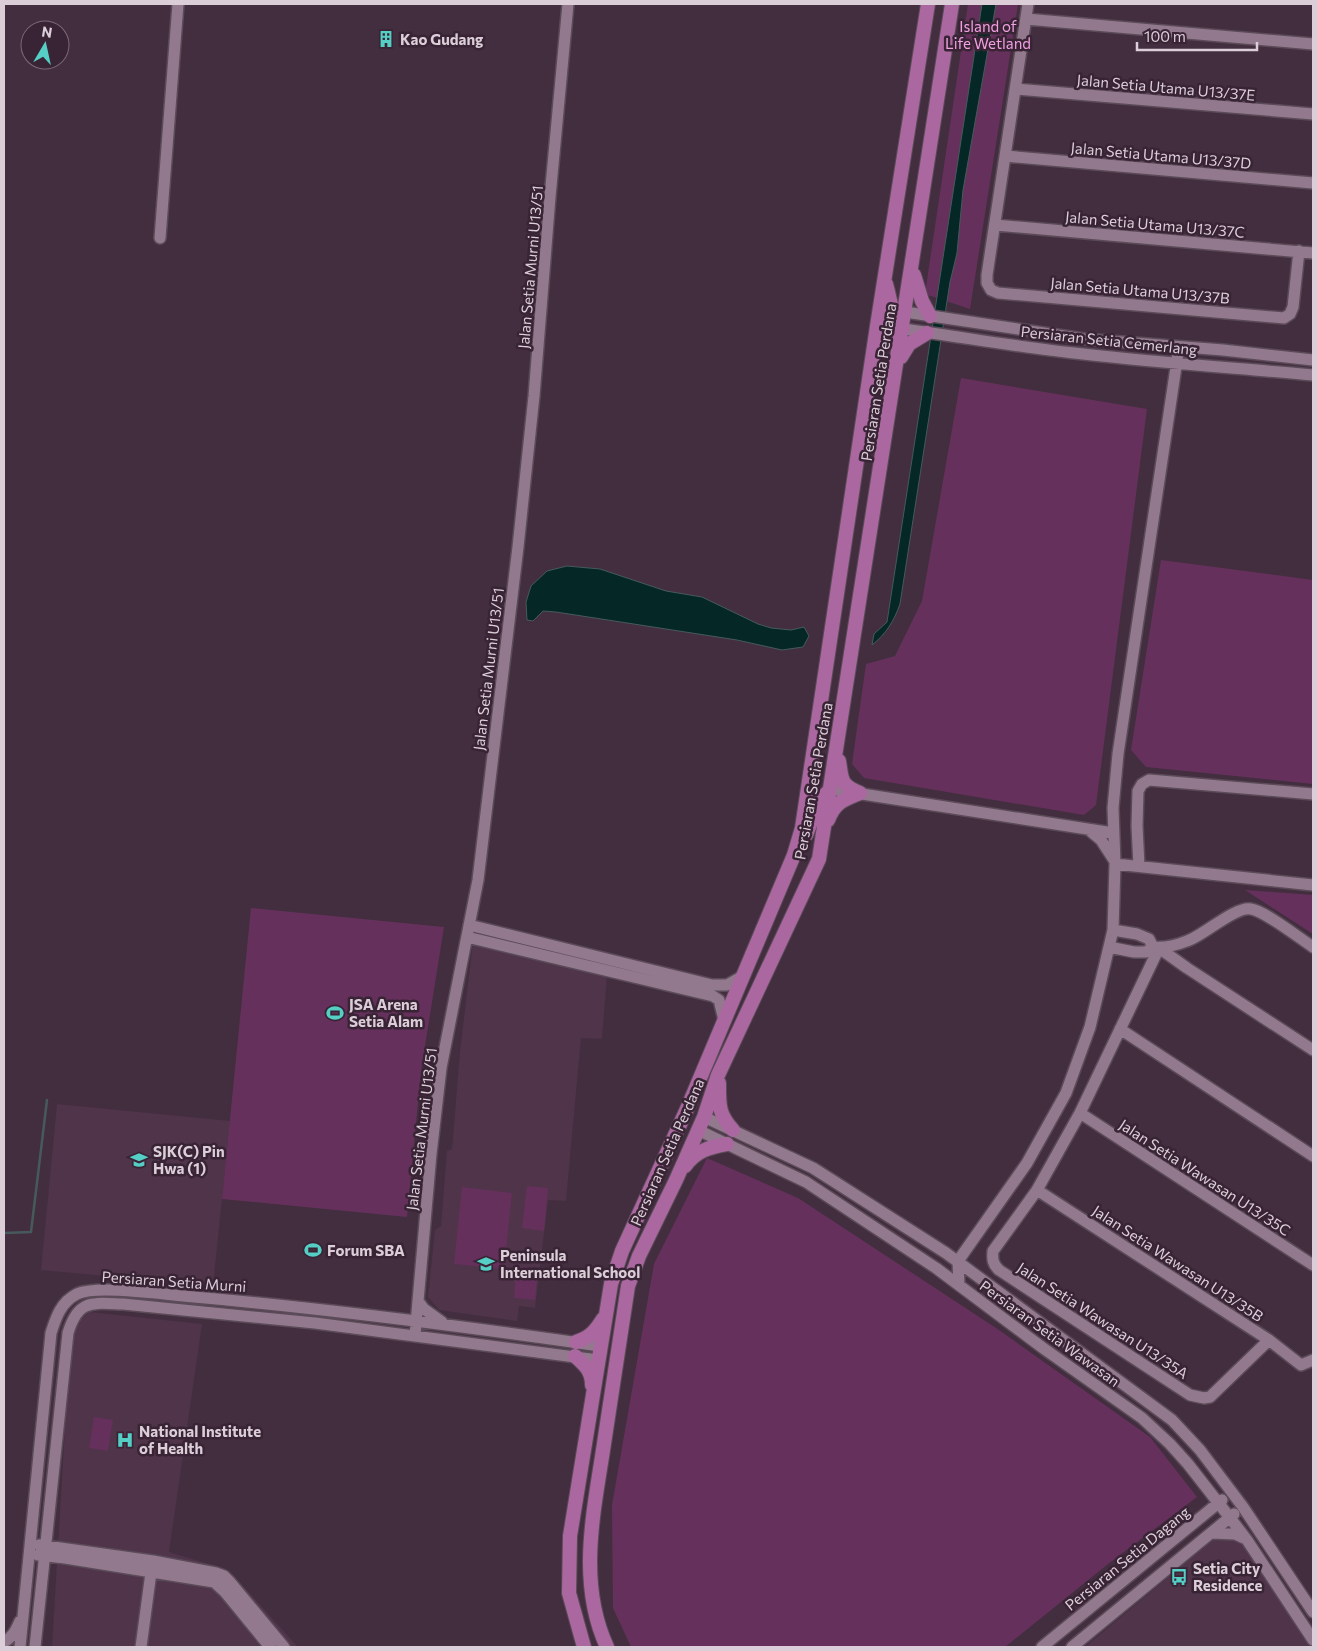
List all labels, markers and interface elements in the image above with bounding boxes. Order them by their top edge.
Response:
park label: Island of Life Wetland [945,17,1031,52]
north arrow [20,20,70,70]
scale bar [1137,20,1257,52]
text: N [41,22,54,41]
text: 100 m [1144,27,1186,45]
building icon: Kao Gudang [376,29,396,49]
place label: Kao Gudang [400,30,483,48]
street label: Jalan Setia Utama U13/37E [1076,70,1256,104]
street label: Jalan Setia Utama U13/37D [1070,138,1252,172]
street label: Jalan Setia Murni U13/51 [514,185,546,349]
street label: Jalan Setia Utama U13/37C [1064,207,1246,241]
street label: Jalan Setia Utama U13/37B [1050,273,1231,307]
street label: Persiaran Setia Perdana [857,302,899,462]
street label: Persiaran Setia Cemerlang [1020,322,1198,358]
street label: Jalan Setia Murni U13/51 [469,587,507,751]
street label: Persiaran Setia Perdana [790,701,836,861]
place label: JSA Arena Setia Alam [349,995,423,1030]
sports icon: JSA Arena Setia Alam [325,1003,345,1023]
street label: Jalan Setia Murni U13/51 [402,1047,440,1211]
street label: Persiaran Setia Perdana [626,1075,708,1229]
street label: Jalan Setia Wawasan U13/35C [1116,1115,1294,1239]
place label: SJK(C) Pin Hwa (1) [153,1142,225,1177]
school or university icon: SJK(C) Pin Hwa (1) [129,1150,149,1170]
street label: Jalan Setia Wawasan U13/35B [1089,1201,1267,1325]
sports icon: Forum SBA [303,1240,323,1260]
place label: Forum SBA [327,1241,405,1259]
place label: Peninsula International School [500,1246,640,1281]
school or university icon: Peninsula International School [476,1254,496,1274]
street label: Jalan Setia Wawasan U13/35A [1014,1258,1192,1382]
street label: Persiaran Setia Murni [101,1267,247,1295]
street label: Persiaran Setia Wawasan [976,1276,1124,1390]
place label: National Institute of Health [139,1422,261,1457]
hospital icon: National Institute of Health [115,1430,135,1450]
street label: Persiaran Setia Dagang [1061,1502,1193,1614]
place label: Setia City Residence [1193,1559,1263,1594]
bus stop icon: Setia City Residence [1169,1567,1189,1587]

